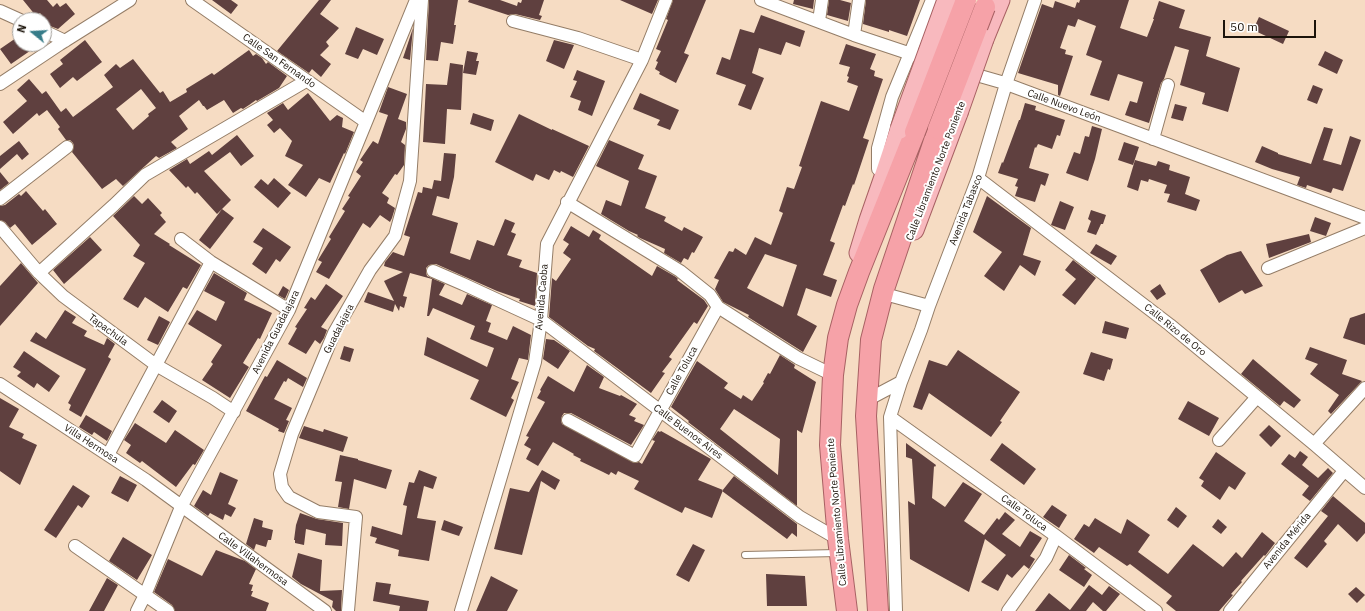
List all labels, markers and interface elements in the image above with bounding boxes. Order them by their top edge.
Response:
north arrow [12,12,52,52]
scale bar [1225,12,1318,38]
text: 50 m [1230,19,1258,34]
text: N [14,23,29,35]
street label: Calle San Fernando [240,31,318,91]
street label: Calle Nuevo León [1026,87,1102,125]
street label: Calle Libramiento Norte Poniente [904,100,968,242]
street label: Avenida Tabasco [947,173,985,247]
street label: Avenida Caoba [533,263,551,331]
street label: Avenida Guadalajara [250,288,302,376]
street label: Calle Rizo de Oro [1142,301,1208,359]
street label: Guadalajara [321,302,357,356]
street label: Tapachula [86,312,130,348]
street label: Calle Toluca [664,344,700,398]
street label: Calle Buenos Aires [651,402,725,462]
street label: Villa Hermosa [62,422,120,466]
street label: Calle Libramiento Norte Poniente [825,438,849,586]
street label: Calle Toluca [999,492,1049,534]
street label: Avenida Mérida [1261,510,1313,572]
street label: Calle Villahermosa [216,530,290,588]

